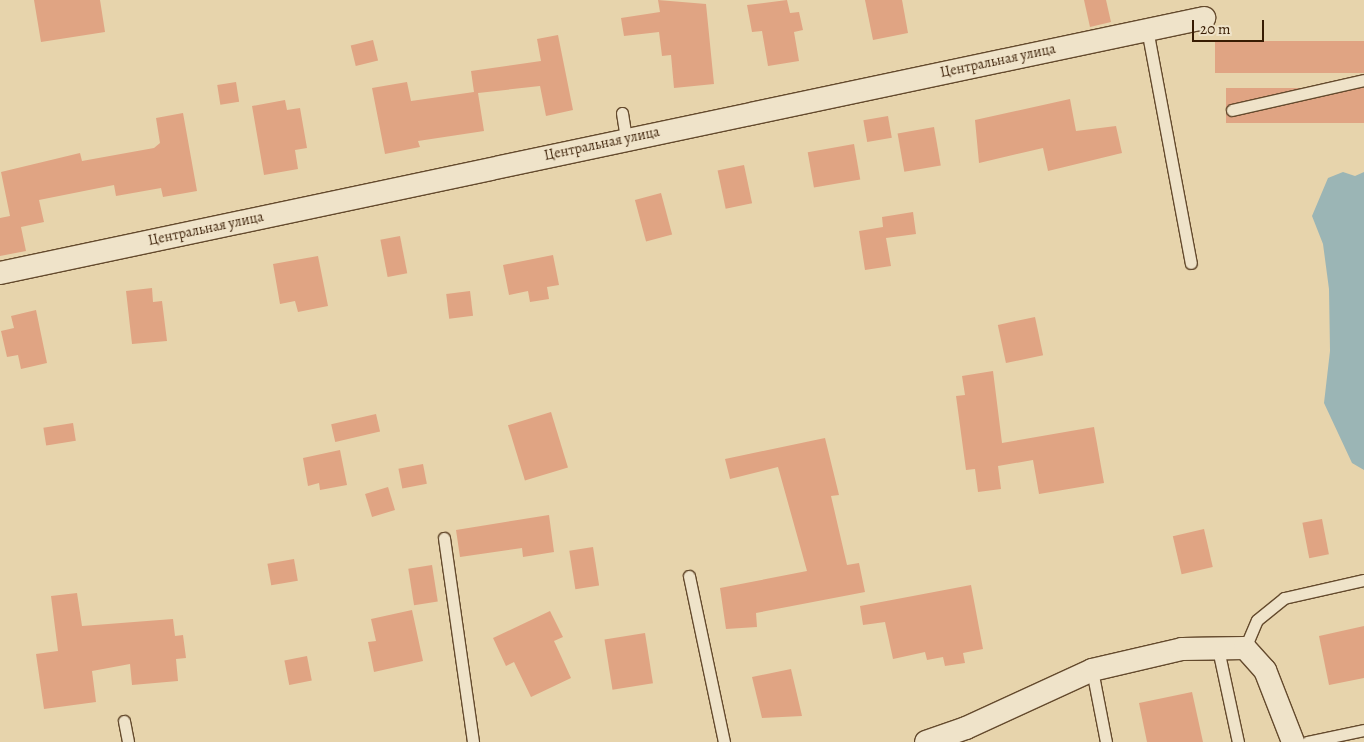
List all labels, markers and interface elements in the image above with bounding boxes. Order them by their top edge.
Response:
scale bar [1194,10,1266,42]
text: 20 m [1200,19,1231,39]
street label: Центральная улица [939,41,1057,81]
street label: Центральная улица [543,124,661,164]
street label: Центральная улица [147,209,265,249]

